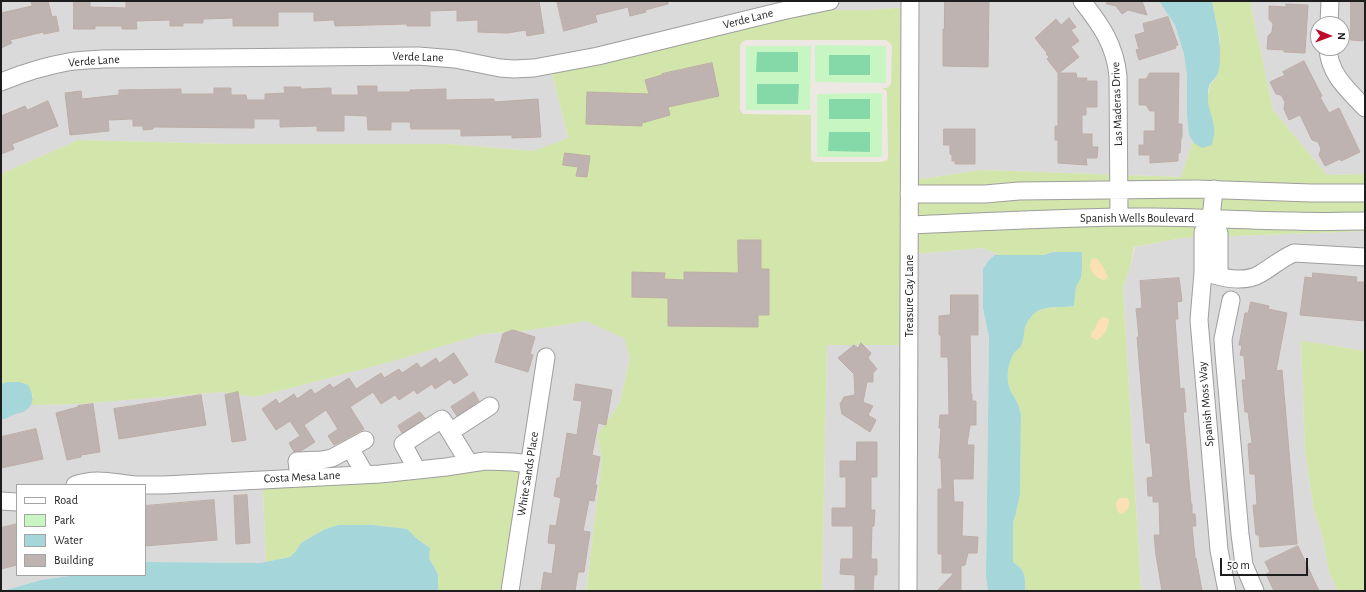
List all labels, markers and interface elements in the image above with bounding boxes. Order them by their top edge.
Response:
street label: Verde Lane [721,6,775,32]
north arrow [1310,16,1350,56]
text: N [1336,32,1347,40]
street label: Verde Lane [392,49,444,65]
street label: Verde Lane [68,52,120,70]
street label: Las Maderas Drive [1108,62,1126,146]
street label: Spanish Wells Boulevard [1080,211,1194,225]
street label: Treasure Cay Lane [902,255,916,337]
street label: Spanish Moss Way [1195,361,1217,447]
street label: White Sands Place [514,431,542,517]
street label: Costa Mesa Lane [263,468,341,486]
legend [16,484,146,576]
text: Road [54,494,78,506]
text: Park [54,514,75,526]
text: Water [54,534,83,546]
scale bar [1222,550,1310,576]
text: Building [54,554,94,566]
text: 50 m [1227,559,1250,571]

